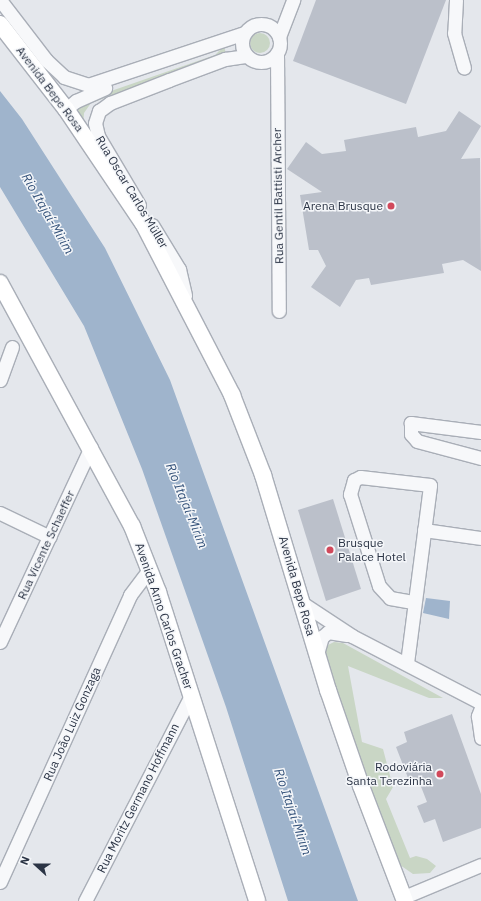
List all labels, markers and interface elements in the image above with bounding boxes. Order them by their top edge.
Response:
street label: Avenida Bepe Rosa [13,43,87,135]
street label: Rua Gentil Battisti Archer [270,128,286,264]
street label: Rua Oscar Carlos Müller [93,133,171,251]
water label: Rio Itajaí-Mirim [18,171,76,257]
place label: Arena Brusque [303,199,383,213]
marker: Arena Brusque [386,201,396,211]
water label: Rio Itajaí-Mirim [162,461,210,551]
street label: Rua Vicente Schaeffer [14,488,78,602]
street label: Avenida Bepe Rosa [276,534,318,638]
place label: Brusque Palace Hotel [338,536,406,564]
street label: Avenida Arno Carlos Gracher [132,541,196,691]
marker: Brusque Palace Hotel [325,545,335,555]
street label: Rua João Luiz Gonzaga [40,665,104,783]
street label: Rua Moritz Germano Hoffmann [94,721,182,875]
place label: Rodoviária Santa Terezinha [346,760,432,788]
water label: Rio Itajaí-Mirim [270,767,314,857]
marker: Rodoviária Santa Terezinha [435,769,445,779]
north arrow [16,845,56,885]
text: N [17,854,33,867]

